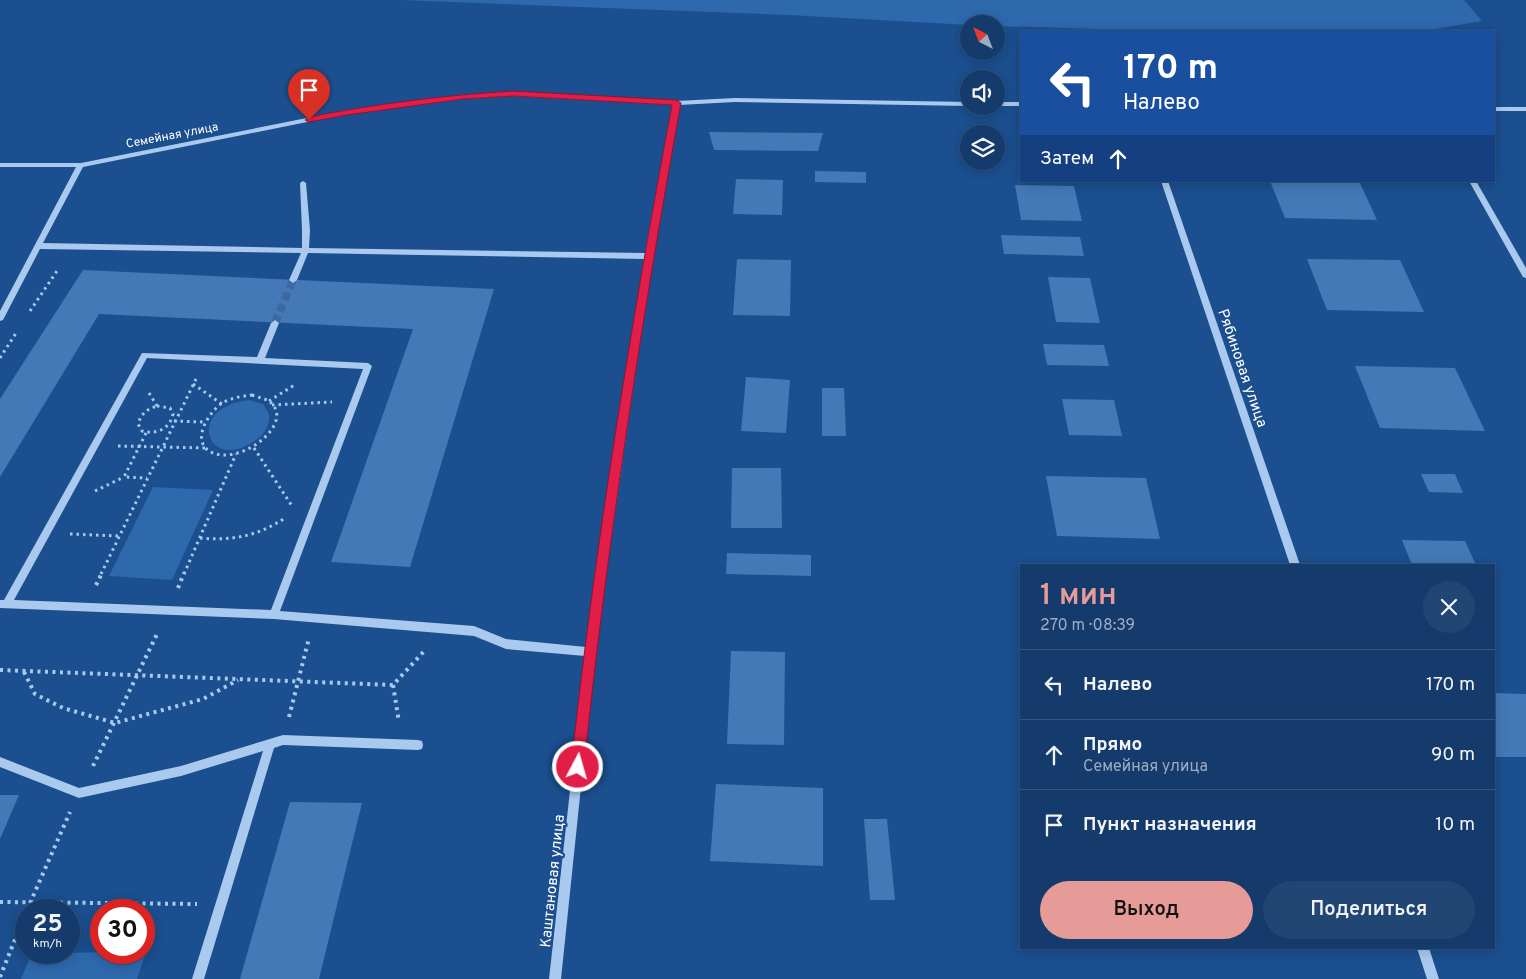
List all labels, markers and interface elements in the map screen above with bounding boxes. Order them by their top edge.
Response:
north arrow [960,15,1005,60]
map controls [960,15,1005,170]
text: 170 m [1123,47,1218,91]
icon: left [1040,50,1105,115]
pin [288,69,330,120]
button: sound [960,70,1005,115]
icon: arrive [295,76,323,104]
text: Налево [1123,90,1200,117]
street label: Семейная улица [125,119,220,153]
button: layers [960,125,1005,170]
icon: ahead [1104,145,1132,173]
text: Затем [1040,147,1094,171]
street label: Рябиновая улица [1212,307,1271,430]
text: 1 мин [1040,578,1117,615]
button: close [1423,581,1475,633]
text: 270 m · 08:39 [1040,616,1135,636]
icon: left [1040,671,1068,699]
text: Налево [1083,673,1152,697]
text: 170 m [1426,673,1475,697]
text: Прямо [1083,733,1142,757]
position arrow [551,740,603,792]
icon: ahead [1040,741,1068,769]
text: 90 m [1431,743,1475,767]
text: Семейная улица [1083,757,1208,777]
icon: arrive [1040,811,1068,839]
text: Пункт назначения [1083,813,1257,837]
text: 10 m [1435,813,1475,837]
street label: Каштановая улица [537,814,570,949]
button: Выход [1040,881,1253,939]
button: Поделиться [1263,881,1475,939]
speed limit sign: 30 [90,899,155,964]
text: 25 [32,909,63,941]
text: km/h [33,936,62,952]

